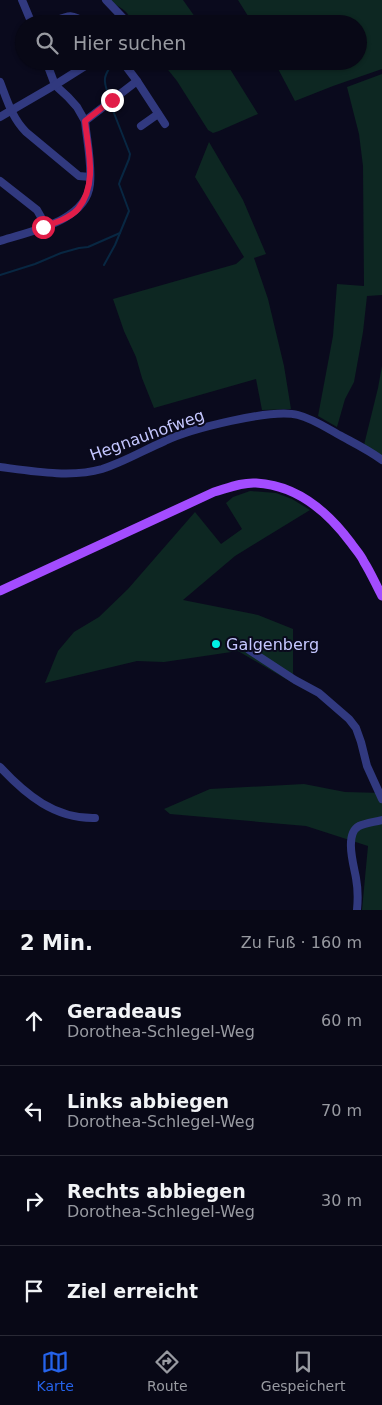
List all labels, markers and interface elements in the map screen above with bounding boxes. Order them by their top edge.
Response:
search box [15,15,367,70]
icon: search [33,29,61,57]
text: Hier suchen [73,32,186,54]
route end [101,89,124,112]
route start [32,216,55,239]
street label: Hegnauhofweg [87,405,207,465]
place label: Galgenberg [226,635,319,654]
marker: Galgenberg [210,638,222,650]
text: 2 Min. [20,931,93,955]
text: Zu Fuß · 160 m [241,933,362,952]
text: Geradeaus [67,1000,182,1022]
icon: ahead [20,1007,48,1035]
text: 60 m [321,1011,362,1030]
text: Dorothea-Schlegel-Weg [67,1022,255,1041]
text: Links abbiegen [67,1090,229,1112]
icon: left [20,1097,48,1125]
text: 70 m [321,1101,362,1120]
text: Dorothea-Schlegel-Weg [67,1112,255,1131]
text: Rechts abbiegen [67,1180,246,1202]
icon: right [20,1187,48,1215]
text: 30 m [321,1191,362,1210]
text: Dorothea-Schlegel-Weg [67,1202,255,1221]
icon: arrive [20,1277,48,1305]
text: Ziel erreicht [67,1280,198,1302]
tab: Karte [37,1348,74,1394]
tab: Route [147,1348,188,1394]
tab: Gespeichert [261,1348,345,1394]

